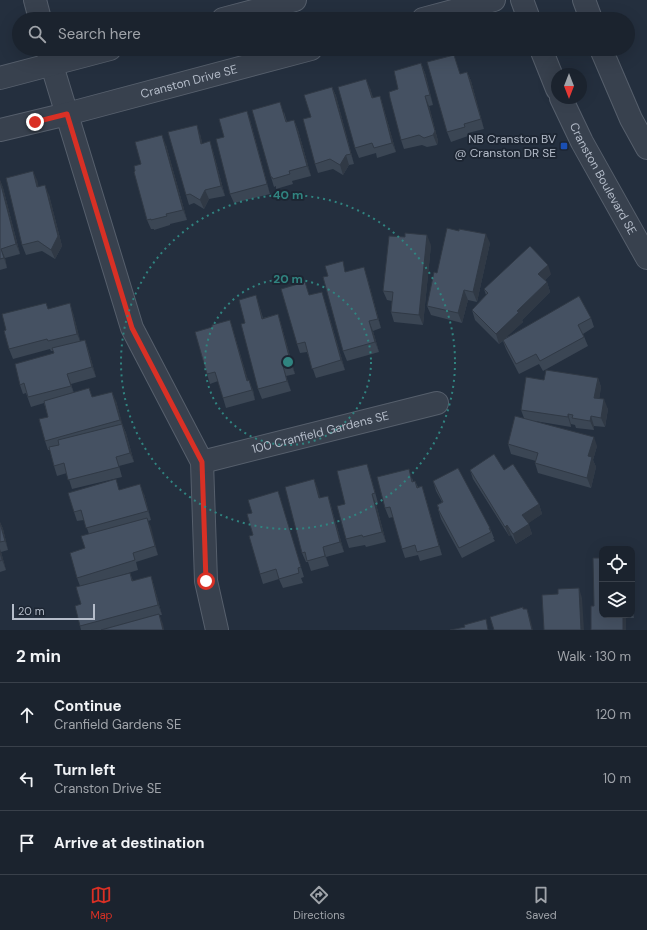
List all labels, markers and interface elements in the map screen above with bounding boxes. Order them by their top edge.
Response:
search box [12,12,635,56]
icon: search [26,23,48,45]
text: Search here [58,24,141,44]
street label: Cranston Drive SE [139,61,239,102]
north arrow [551,68,587,104]
route end [26,113,44,131]
street label: Cranston Boulevard SE [566,120,640,238]
place label: NB Cranston BV @ Cranston DR SE [454,131,556,161]
marker: NB Cranston BV @ Cranston DR SE [559,141,569,151]
text: 40 m [273,187,303,203]
text: 20 m [273,271,303,287]
centre of rings [281,355,295,369]
street label: 100 Cranfield Gardens SE [250,407,391,457]
map controls [599,546,635,618]
button: locate [599,546,635,582]
route start [197,572,215,590]
button: layers [599,582,635,618]
scale bar [12,602,95,621]
text: 20 m [18,604,44,618]
text: 2 min [16,645,61,667]
text: Walk · 130 m [557,648,631,665]
text: Continue [54,696,122,716]
icon: ahead [16,704,38,726]
text: 120 m [596,706,631,723]
text: Cranfield Gardens SE [54,716,181,733]
text: Turn left [54,760,115,780]
icon: left [16,768,38,790]
text: 10 m [603,770,631,787]
text: Cranston Drive SE [54,780,162,797]
icon: arrive [16,832,38,854]
text: Arrive at destination [54,833,205,853]
tab: Map [90,884,113,922]
tab: Directions [293,884,345,922]
tab: Saved [526,884,557,922]

